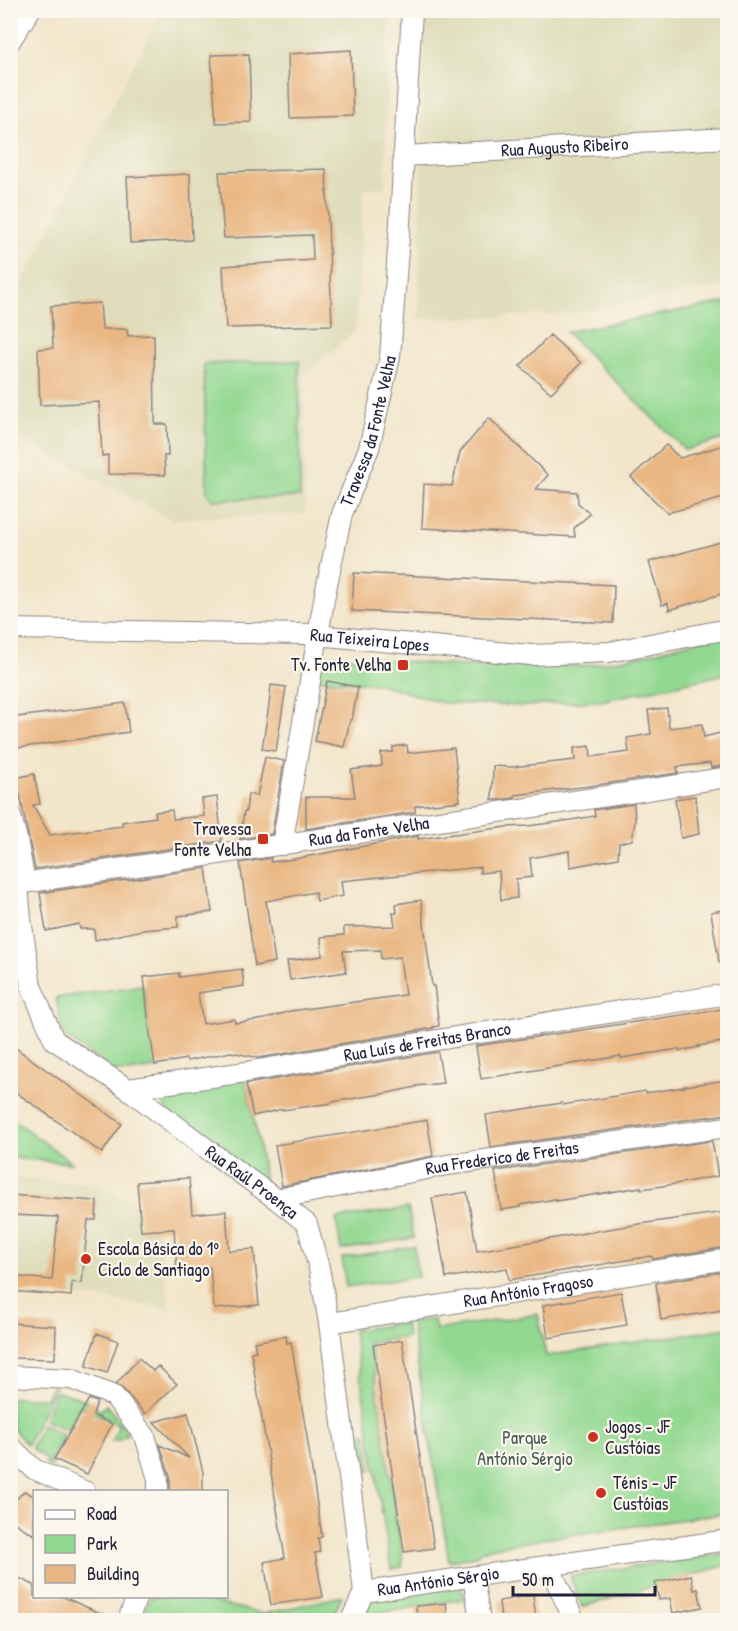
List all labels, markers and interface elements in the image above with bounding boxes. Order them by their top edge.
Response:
street label: Rua Augusto Ribeiro [500,131,629,163]
street label: Travessa da Fonte Velha [333,353,402,510]
street label: Rua Teixeira Lopes [309,622,430,657]
place label: Tv. Fonte Velha [291,652,391,677]
marker: Tv. Fonte Velha [396,658,410,672]
street label: Rua da Fonte Velha [307,810,431,852]
place label: Travessa Fonte Velha [174,816,251,862]
marker: Travessa Fonte Velha [256,832,270,846]
street label: Rua Luís de Freitas Branco [342,1015,512,1067]
street label: Rua Frederico de Freitas [423,1134,580,1181]
street label: Rua Raúl Proença [200,1139,304,1224]
place label: Escola Básica do 1º Ciclo de Santiago [98,1236,219,1282]
marker: Escola Básica do 1º Ciclo de Santiago [79,1252,93,1266]
street label: Rua António Fragoso [462,1268,595,1313]
place label: Jogos - JF Custóias [605,1414,671,1460]
park label: Parque António Sérgio [477,1425,573,1471]
marker: Jogos - JF Custóias [586,1430,600,1444]
place label: Ténis - JF Custóias [613,1470,678,1516]
marker: Ténis - JF Custóias [594,1486,608,1500]
legend [33,1490,228,1598]
text: Road [87,1501,117,1526]
text: Park [87,1531,118,1556]
scale bar [513,1559,656,1597]
street label: Rua António Sérgio [376,1560,500,1602]
text: Building [87,1561,139,1586]
text: 50 m [522,1567,554,1592]

